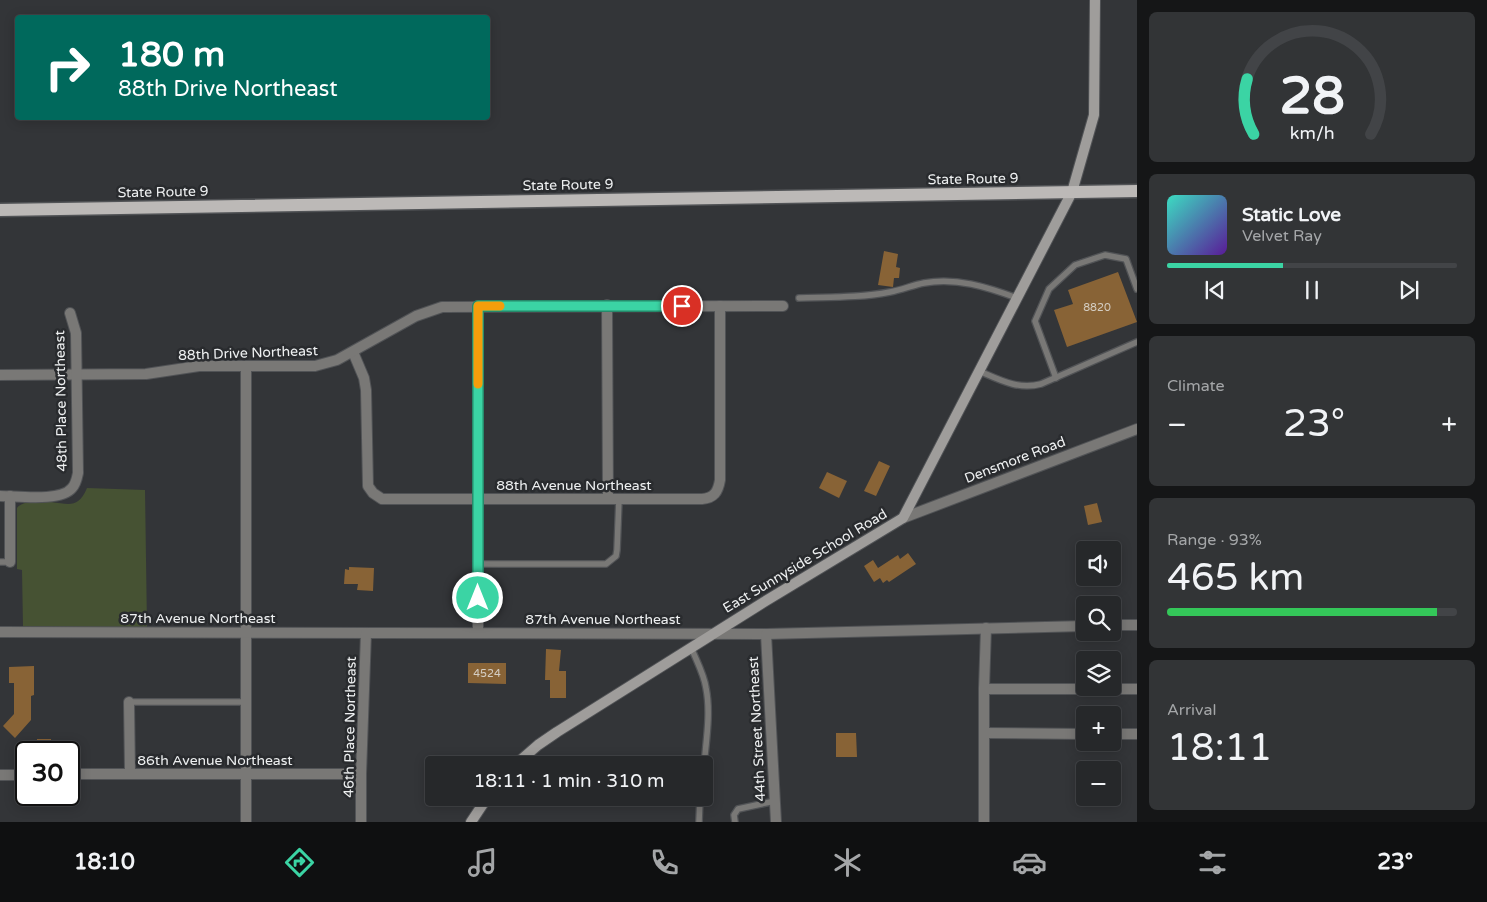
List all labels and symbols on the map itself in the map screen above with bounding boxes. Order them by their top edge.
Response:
street label: State Route 9 [927,170,1019,188]
street label: State Route 9 [522,176,614,194]
street label: State Route 9 [117,183,209,201]
pin [661,285,703,327]
house number: 8820 [1083,301,1111,314]
street label: 48th Place Northeast [51,330,71,472]
street label: 88th Drive Northeast [178,342,319,364]
street label: Densmore Road [962,433,1068,487]
street label: 88th Avenue Northeast [496,477,652,494]
street label: East Sunnyside School Road [720,505,890,617]
position arrow [451,571,503,623]
street label: 87th Avenue Northeast [120,610,276,627]
street label: 87th Avenue Northeast [525,611,681,628]
street label: 44th Street Northeast [745,655,769,802]
street label: 46th Place Northeast [340,656,360,798]
house number: 4524 [473,667,501,680]
speed limit sign: 30 [15,741,80,806]
street label: 86th Avenue Northeast [137,752,293,769]

